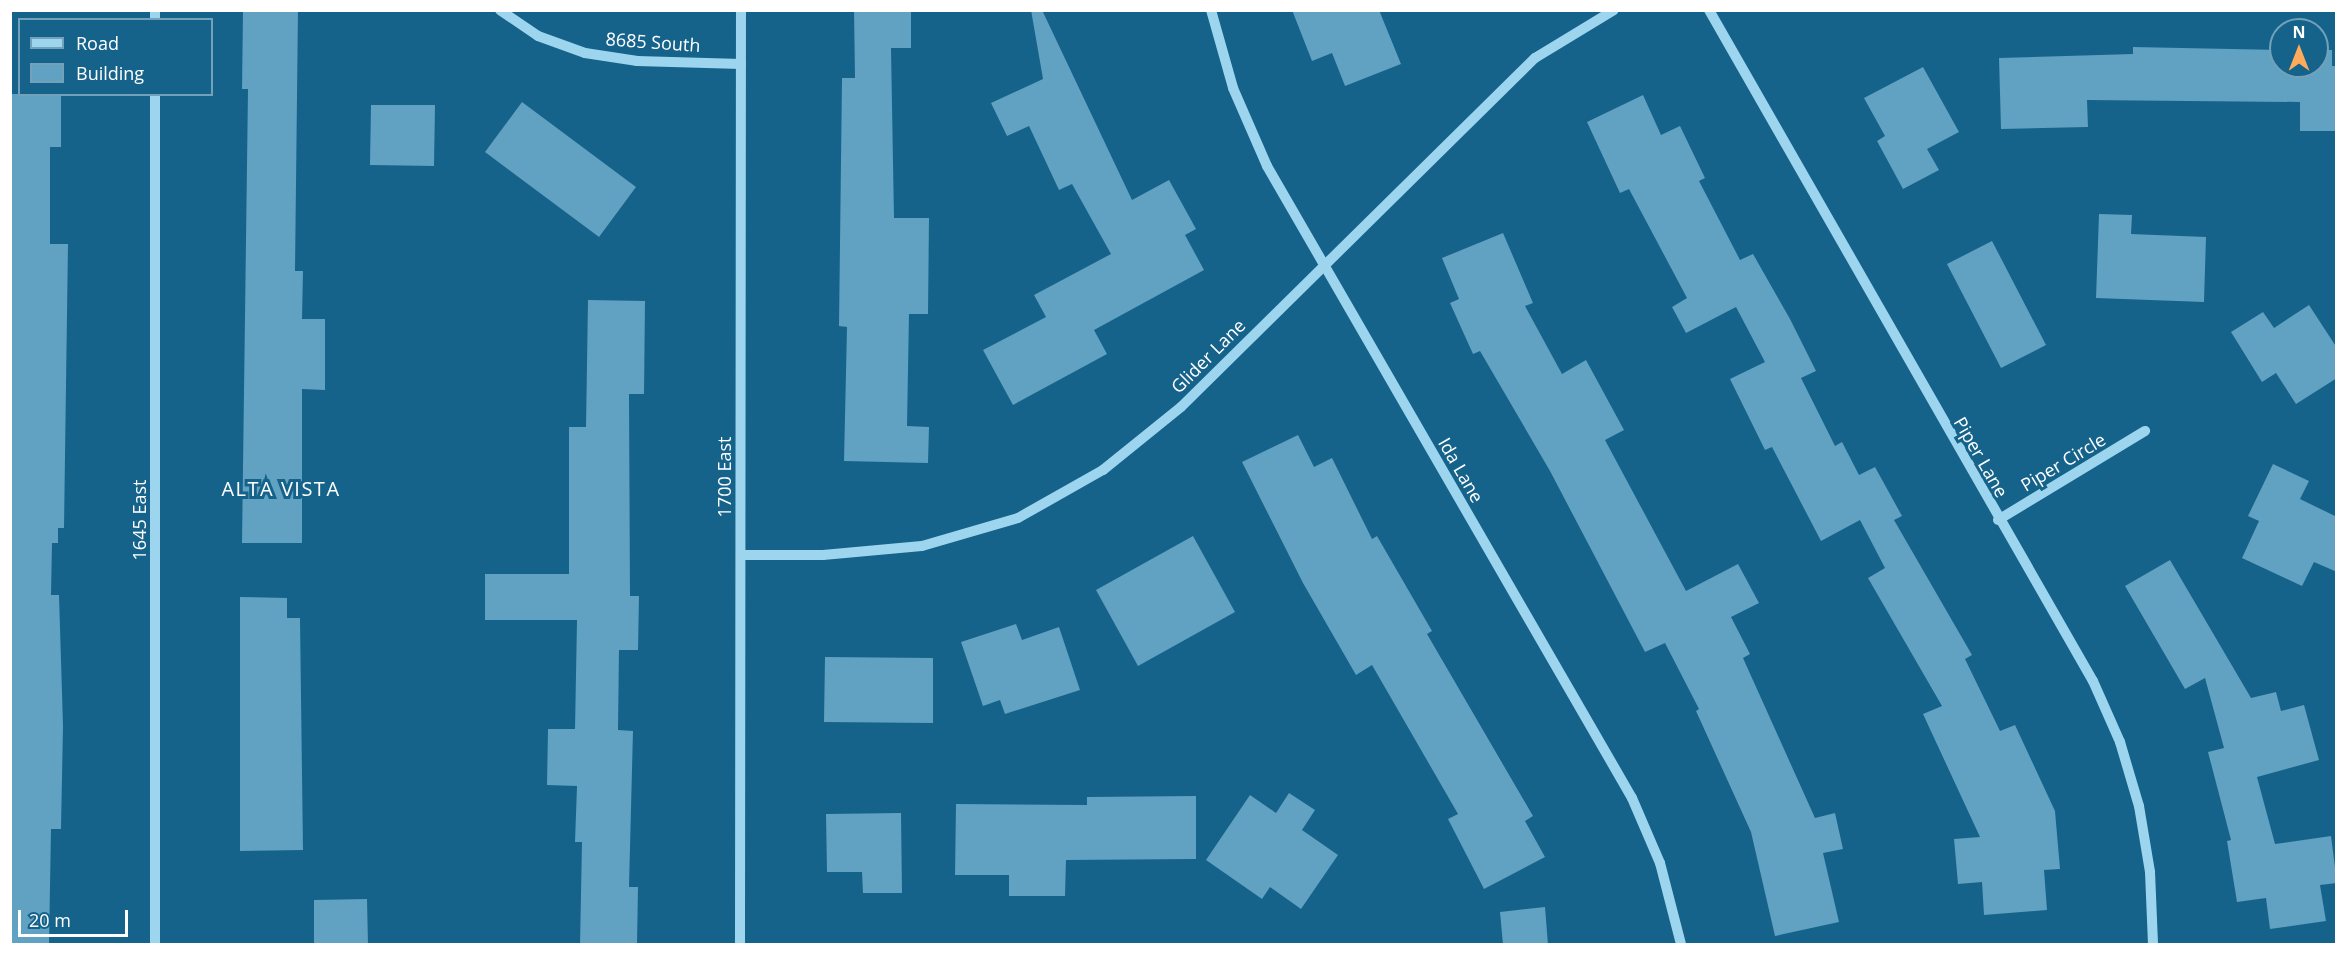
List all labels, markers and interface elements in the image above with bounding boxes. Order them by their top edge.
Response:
legend [18,18,213,96]
north arrow [2269,18,2329,78]
text: N [2292,21,2306,43]
street label: 8685 South [605,28,701,56]
text: Road [76,31,119,55]
text: Building [76,61,144,85]
street label: Glider Lane [1166,314,1250,398]
street label: Piper Lane [1949,413,2013,501]
street label: Piper Circle [2017,428,2109,496]
street label: Ida Lane [1434,434,1488,506]
street label: 1700 East [713,437,735,517]
district label: ALTA VISTA [221,476,341,500]
street label: 1645 East [128,480,150,560]
scale bar [21,898,130,936]
text: 20 m [29,908,71,932]

